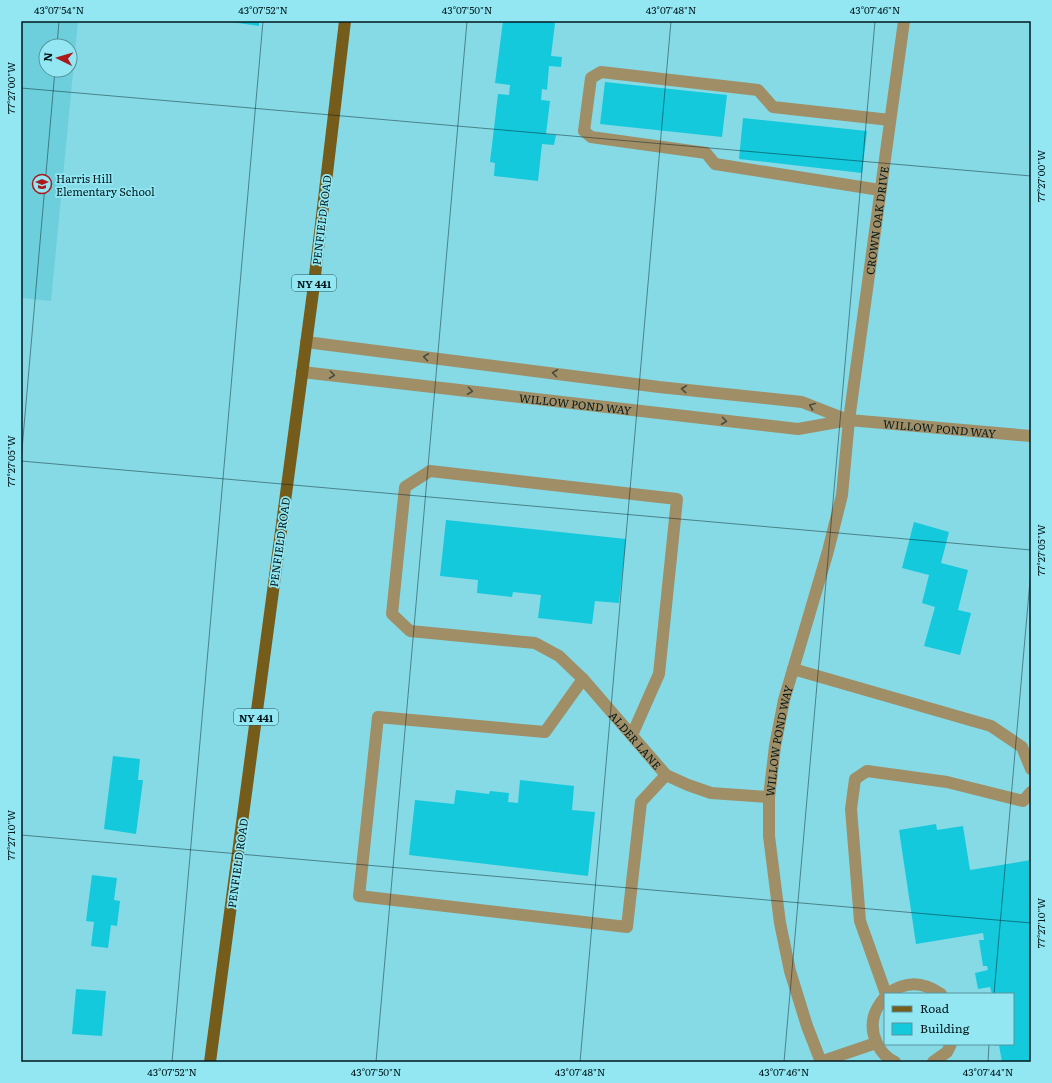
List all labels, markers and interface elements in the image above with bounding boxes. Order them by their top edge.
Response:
text: 43°07'54"N [34,2,84,17]
text: 43°07'52"N [238,2,288,17]
text: 43°07'50"N [442,2,492,17]
text: 43°07'48"N [646,2,696,17]
text: 43°07'46"N [850,2,900,17]
north arrow [38,38,78,78]
text: N [39,52,55,62]
text: 77°27'00"W [3,62,18,114]
text: 77°27'00"W [1033,150,1048,202]
street label: CROWN OAK DRIVE [861,165,892,276]
place label: Harris Hill Elementary School [56,170,155,199]
school or university icon: Harris Hill Elementary School [31,173,53,195]
street label: PENFIELD ROAD [308,174,334,266]
road number: NY 441 [292,275,336,291]
one-way arrow [423,352,429,361]
one-way arrow [552,369,558,378]
one-way arrow [329,371,335,380]
one-way arrow [681,385,687,394]
one-way arrow [467,387,473,396]
street label: WILLOW POND WAY [518,389,632,418]
one-way arrow [809,403,816,411]
street label: WILLOW POND WAY [883,415,997,441]
one-way arrow [721,416,727,425]
text: 77°27'05"W [3,435,18,487]
street label: PENFIELD ROAD [265,496,293,588]
text: 77°27'05"W [1033,524,1048,576]
street label: WILLOW POND WAY [761,683,796,797]
street label: ALDER LANE [606,707,665,772]
road number: NY 441 [234,709,278,725]
text: 77°27'10"W [3,810,18,860]
street label: PENFIELD ROAD [223,817,251,909]
text: 77°27'10"W [1033,898,1048,948]
legend [884,993,1014,1045]
text: Road [920,999,950,1017]
text: Building [920,1019,970,1037]
text: 43°07'52"N [147,1064,197,1079]
text: 43°07'50"N [351,1064,401,1079]
text: 43°07'48"N [555,1064,605,1079]
text: 43°07'46"N [759,1064,809,1079]
text: 43°07'44"N [963,1064,1013,1079]

